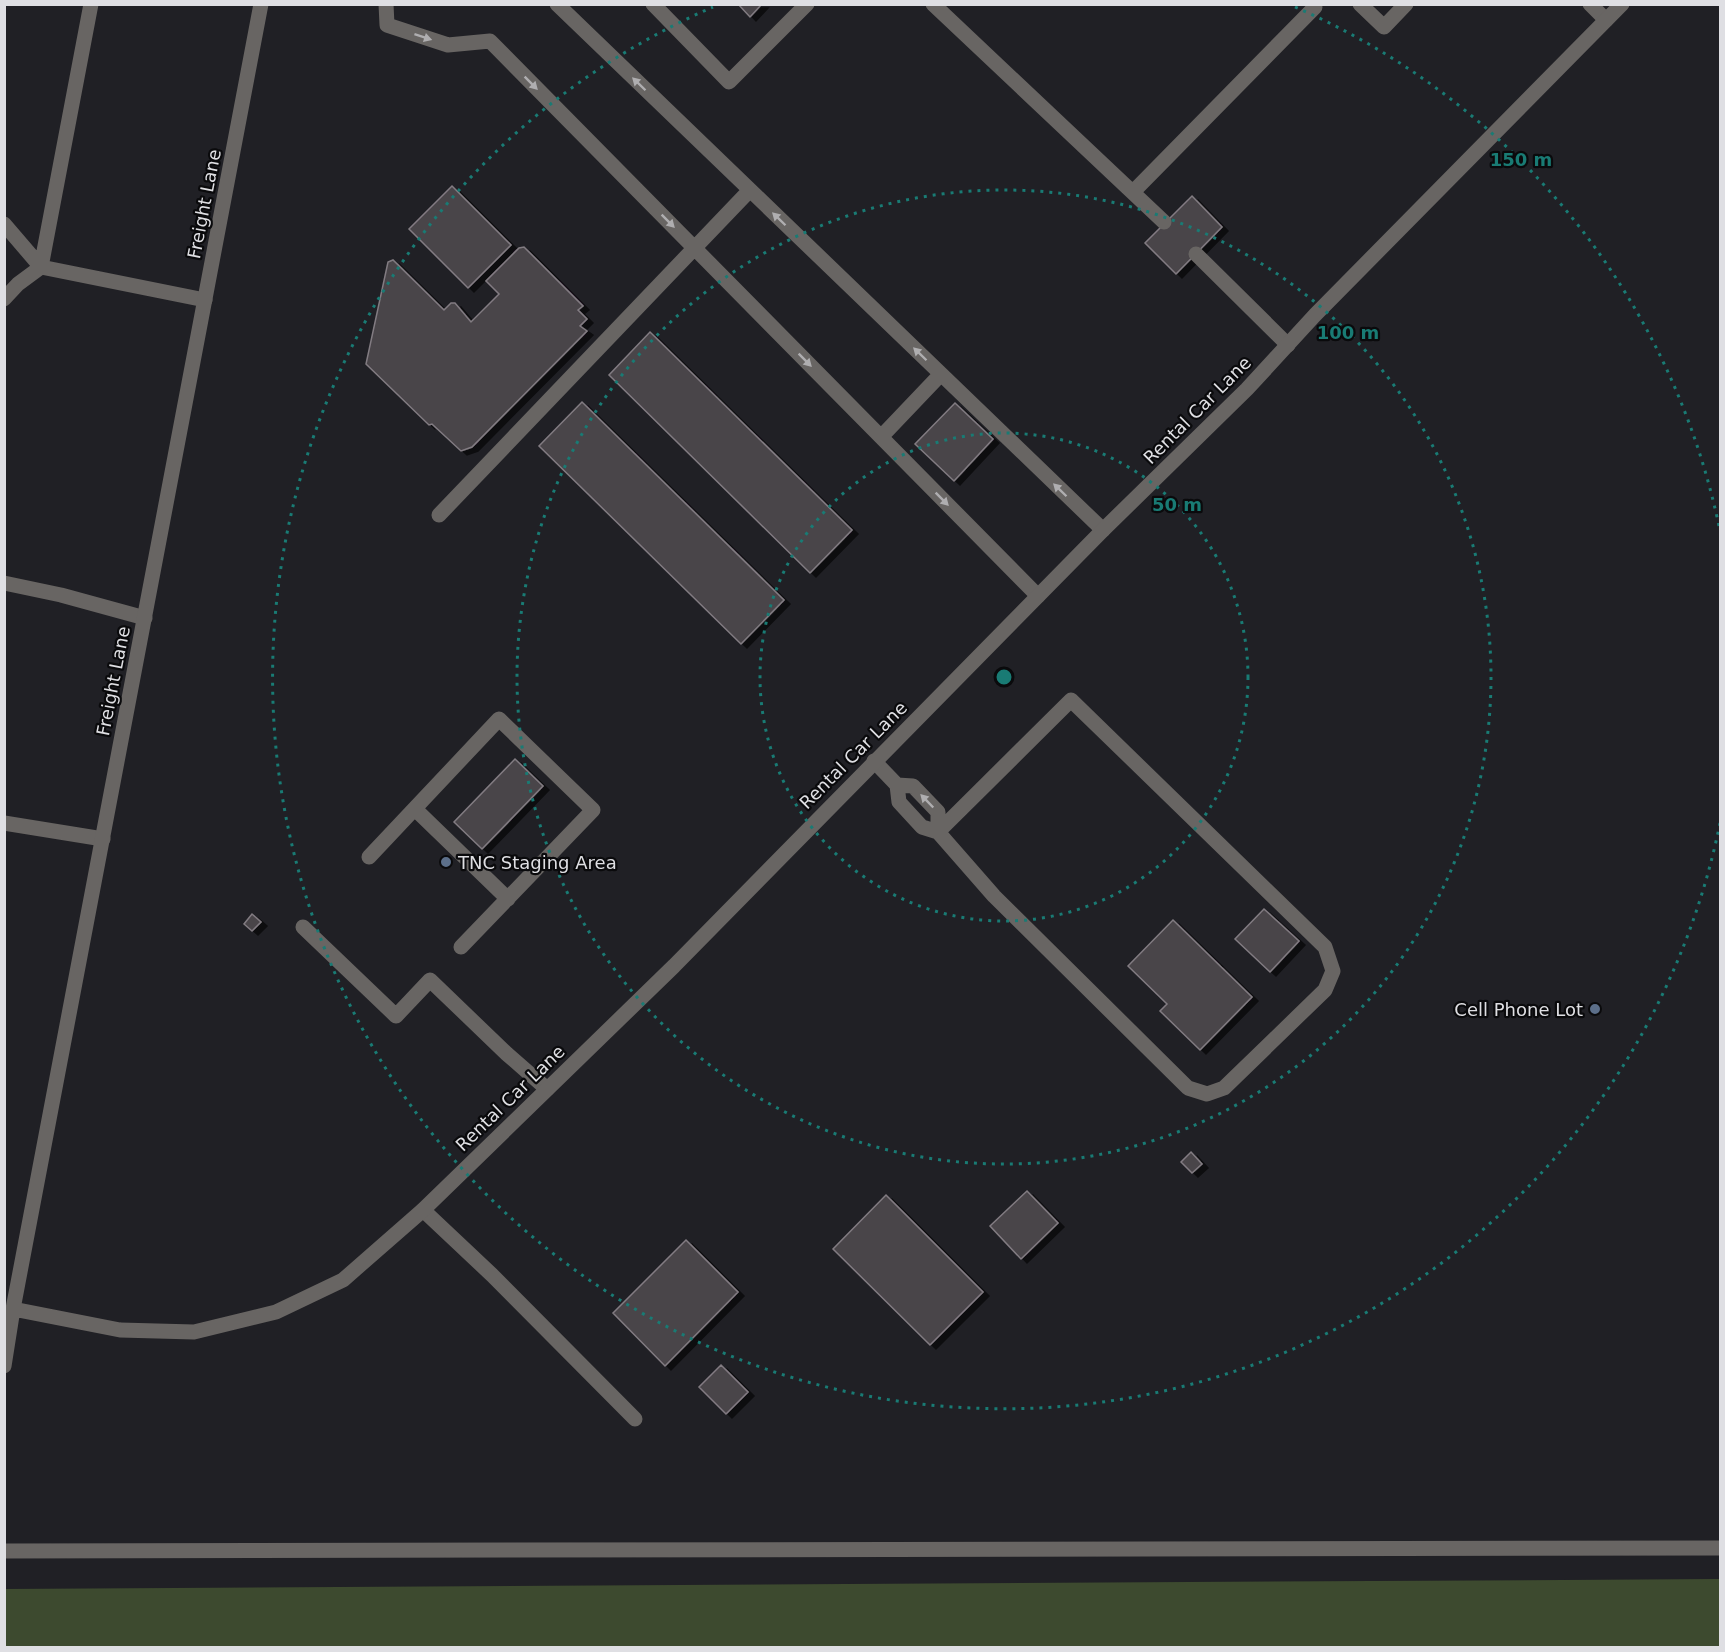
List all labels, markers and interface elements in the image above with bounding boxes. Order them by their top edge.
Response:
one-way arrow [414,32,432,42]
one-way arrow [523,75,537,89]
one-way arrow [632,78,647,91]
street label: Freight Lane [183,147,225,261]
text: 150 m [1490,149,1552,170]
one-way arrow [772,212,787,226]
one-way arrow [660,214,674,228]
text: 100 m [1317,322,1379,343]
one-way arrow [913,348,927,362]
street label: Rental Car Lane [1139,352,1255,468]
one-way arrow [797,353,811,367]
one-way arrow [1054,483,1068,497]
one-way arrow [935,491,949,506]
text: 50 m [1152,494,1202,515]
street label: Freight Lane [92,624,134,738]
centre of rings [994,667,1014,687]
street label: Rental Car Lane [795,697,911,813]
one-way arrow [920,793,934,808]
place label: TNC Staging Area [457,852,617,873]
marker: TNC Staging Area [439,855,453,869]
place label: Cell Phone Lot [1454,999,1583,1020]
marker: Cell Phone Lot [1588,1002,1602,1016]
street label: Rental Car Lane [451,1041,569,1155]

